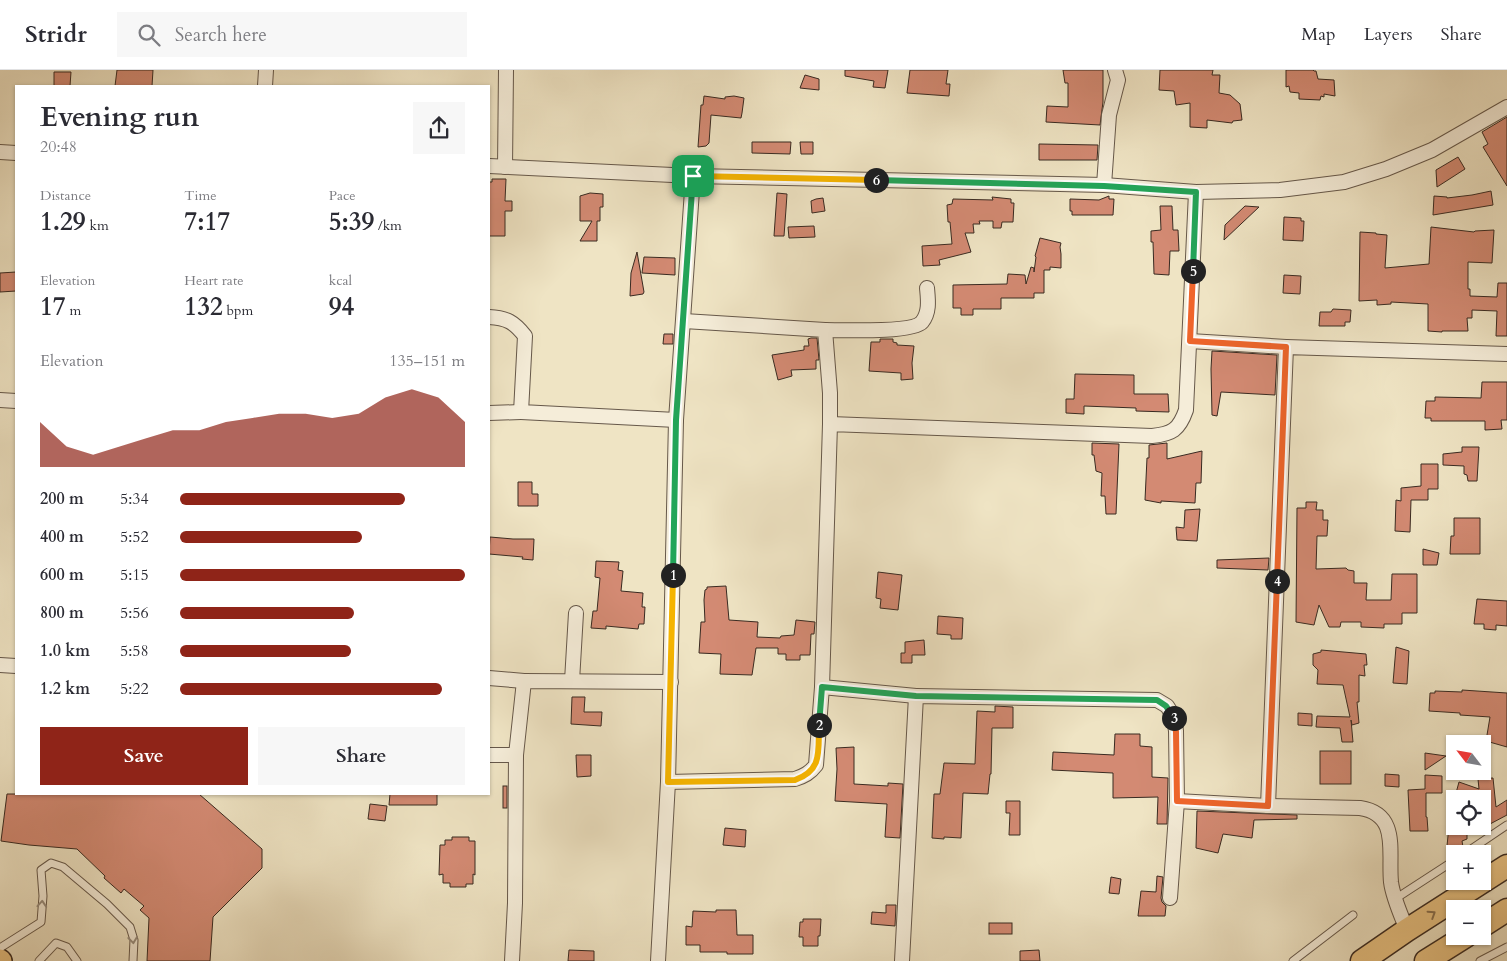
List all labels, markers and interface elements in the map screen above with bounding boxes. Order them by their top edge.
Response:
search box [117,12,467,57]
text: Stridr [25,18,87,51]
icon: search [135,21,163,49]
text: Search here [175,22,267,48]
text: Map [1301,22,1336,47]
text: Layers [1364,22,1413,47]
text: Share [1441,22,1482,47]
text: Evening run [40,98,199,136]
button: share [413,102,465,154]
text: 20:48 [40,136,77,158]
pin [672,155,714,197]
icon: arrive [679,162,707,190]
pin: 6 [864,168,888,192]
text: 6 [873,171,880,190]
text: Distance [40,186,91,205]
text: Time [184,186,217,205]
text: Pace [329,186,356,205]
text: 1.29 [40,205,86,239]
text: 7:17 [184,205,230,239]
text: 5:39 [329,205,374,239]
text: km [86,216,109,235]
text: /km [374,216,402,235]
pin: 5 [1180,258,1206,284]
text: 5 [1190,262,1197,281]
text: Elevation [40,271,96,290]
text: Heart rate [184,271,244,290]
text: kcal [329,271,352,290]
text: 17 [40,290,66,324]
text: 132 [184,290,223,324]
text: 94 [329,290,354,324]
text: m [66,301,81,320]
text: bpm [223,301,253,320]
text: Elevation [40,350,104,372]
text: 135–151 m [389,350,465,372]
text: 200 m [40,488,84,510]
text: 5:34 [120,488,149,510]
text: 400 m [40,526,84,548]
text: 5:52 [120,526,149,548]
pin: 1 [660,562,686,588]
text: 600 m [40,564,84,586]
text: 5:15 [120,564,149,586]
text: 1 [670,566,677,585]
pin: 4 [1264,568,1290,594]
text: 4 [1274,572,1281,591]
text: 800 m [40,602,84,624]
text: 5:56 [120,602,149,624]
text: 1.0 km [40,640,90,662]
text: 5:58 [120,640,149,662]
text: 1.2 km [40,678,90,700]
text: 5:22 [120,678,149,700]
pin: 3 [1162,706,1186,730]
text: 3 [1171,709,1178,728]
pin: 2 [806,712,832,738]
text: 2 [816,716,823,735]
button: Save [40,727,248,785]
button: Share [258,727,465,785]
north arrow [1446,735,1491,780]
map controls [1446,735,1491,945]
button: locate [1446,790,1491,835]
button: + [1446,845,1491,890]
one-way arrow [37,900,48,908]
button: − [1446,900,1491,945]
one-way arrow [1426,911,1435,921]
one-way arrow [127,936,137,945]

